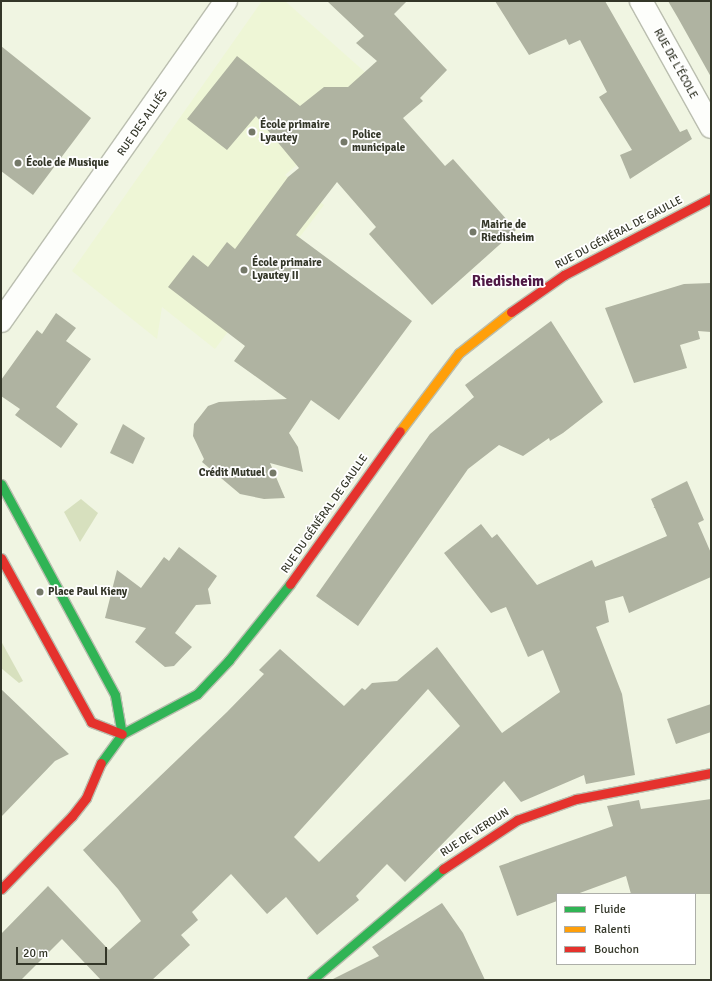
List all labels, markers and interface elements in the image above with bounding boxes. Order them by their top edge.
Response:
street label: RUE DE L'ÉCOLE [650,27,700,101]
street label: RUE DES ALLIÉS [115,87,171,159]
place label: École primaire Lyautey [260,119,330,145]
marker: École primaire Lyautey [247,127,257,137]
place label: Police municipale [352,129,405,155]
marker: Police municipale [339,137,349,147]
place label: École de Musique [26,156,109,170]
marker: École de Musique [13,158,23,168]
street label: RUE DU GÉNÉRAL DE GAULLE [553,194,685,272]
place label: Mairie de Riedisheim [481,219,534,245]
marker: Mairie de Riedisheim [468,227,478,237]
place label: École primaire Lyautey II [252,257,322,283]
marker: École primaire Lyautey II [239,265,249,275]
district label: Riedisheim [472,273,544,291]
street label: RUE DU GÉNÉRAL DE GAULLE [279,452,371,576]
place label: Crédit Mutuel [199,466,265,480]
marker: Crédit Mutuel [268,468,278,478]
place label: Place Paul Kieny [48,585,127,599]
marker: Place Paul Kieny [35,587,45,597]
street label: RUE DE VERDUN [438,806,512,860]
legend [556,893,696,965]
text: Fluide [594,902,626,917]
text: Ralenti [594,922,631,937]
scale bar [18,939,109,965]
text: Bouchon [594,942,639,957]
text: 20 m [23,946,48,961]

